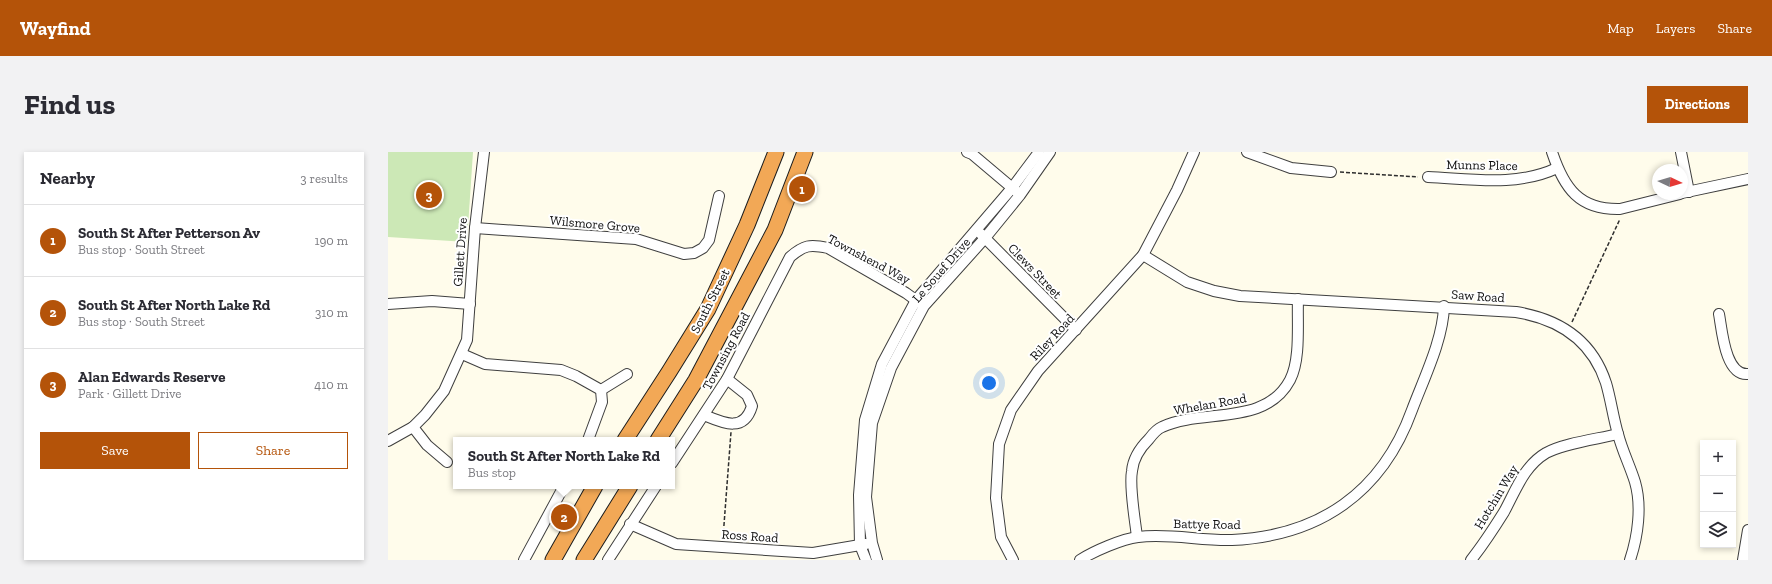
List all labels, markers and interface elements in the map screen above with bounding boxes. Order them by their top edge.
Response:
text: Wayfind [20,17,91,40]
text: Map [1607,20,1634,37]
text: Layers [1656,20,1695,37]
text: Share [1717,20,1752,37]
button: Directions [1647,86,1748,123]
text: Find us [24,88,115,121]
street label: Munns Place [1446,157,1518,173]
north arrow [1652,164,1688,200]
text: Nearby [40,168,95,188]
text: 3 results [300,171,348,186]
pin: 1 [789,174,815,204]
pin: 3 [416,180,442,210]
street label: Wilsmore Grove [549,213,641,235]
street label: Gillett Drive [450,217,470,287]
text: South St After Petterson Av [78,224,260,242]
street label: Townshend Way [825,231,913,287]
text: 1 [50,233,56,248]
text: 190 m [314,233,348,248]
street label: Le Souef Drive [909,235,973,305]
street label: Clews Street [1005,240,1065,302]
text: Bus stop · South Street [78,242,205,257]
street label: South Street [687,266,733,336]
street label: Saw Road [1451,287,1505,305]
text: South St After North Lake Rd [78,296,270,314]
text: 2 [50,305,56,320]
text: 310 m [315,305,348,320]
street label: Townsing Road [699,310,753,392]
street label: Riley Road [1027,311,1077,363]
text: Bus stop · South Street [78,314,205,329]
text: Alan Edwards Reserve [78,368,225,386]
your location [979,373,999,393]
text: 3 [50,377,56,392]
text: 410 m [314,377,348,392]
text: Park · Gillett Drive [78,386,181,401]
street label: Whelan Road [1172,390,1248,418]
button: Save [40,432,190,469]
button: Share [198,432,348,469]
popup [453,437,675,489]
map controls [1700,440,1736,548]
button: + [1700,440,1736,476]
text: South St After North Lake Rd [468,447,660,465]
street label: Hotchin Way [1471,462,1521,532]
text: Bus stop [468,465,516,480]
button: − [1700,476,1736,512]
pin: 2 [551,502,577,532]
button: layers [1700,512,1736,548]
street label: Battye Road [1173,516,1241,532]
street label: Ross Road [721,527,779,545]

